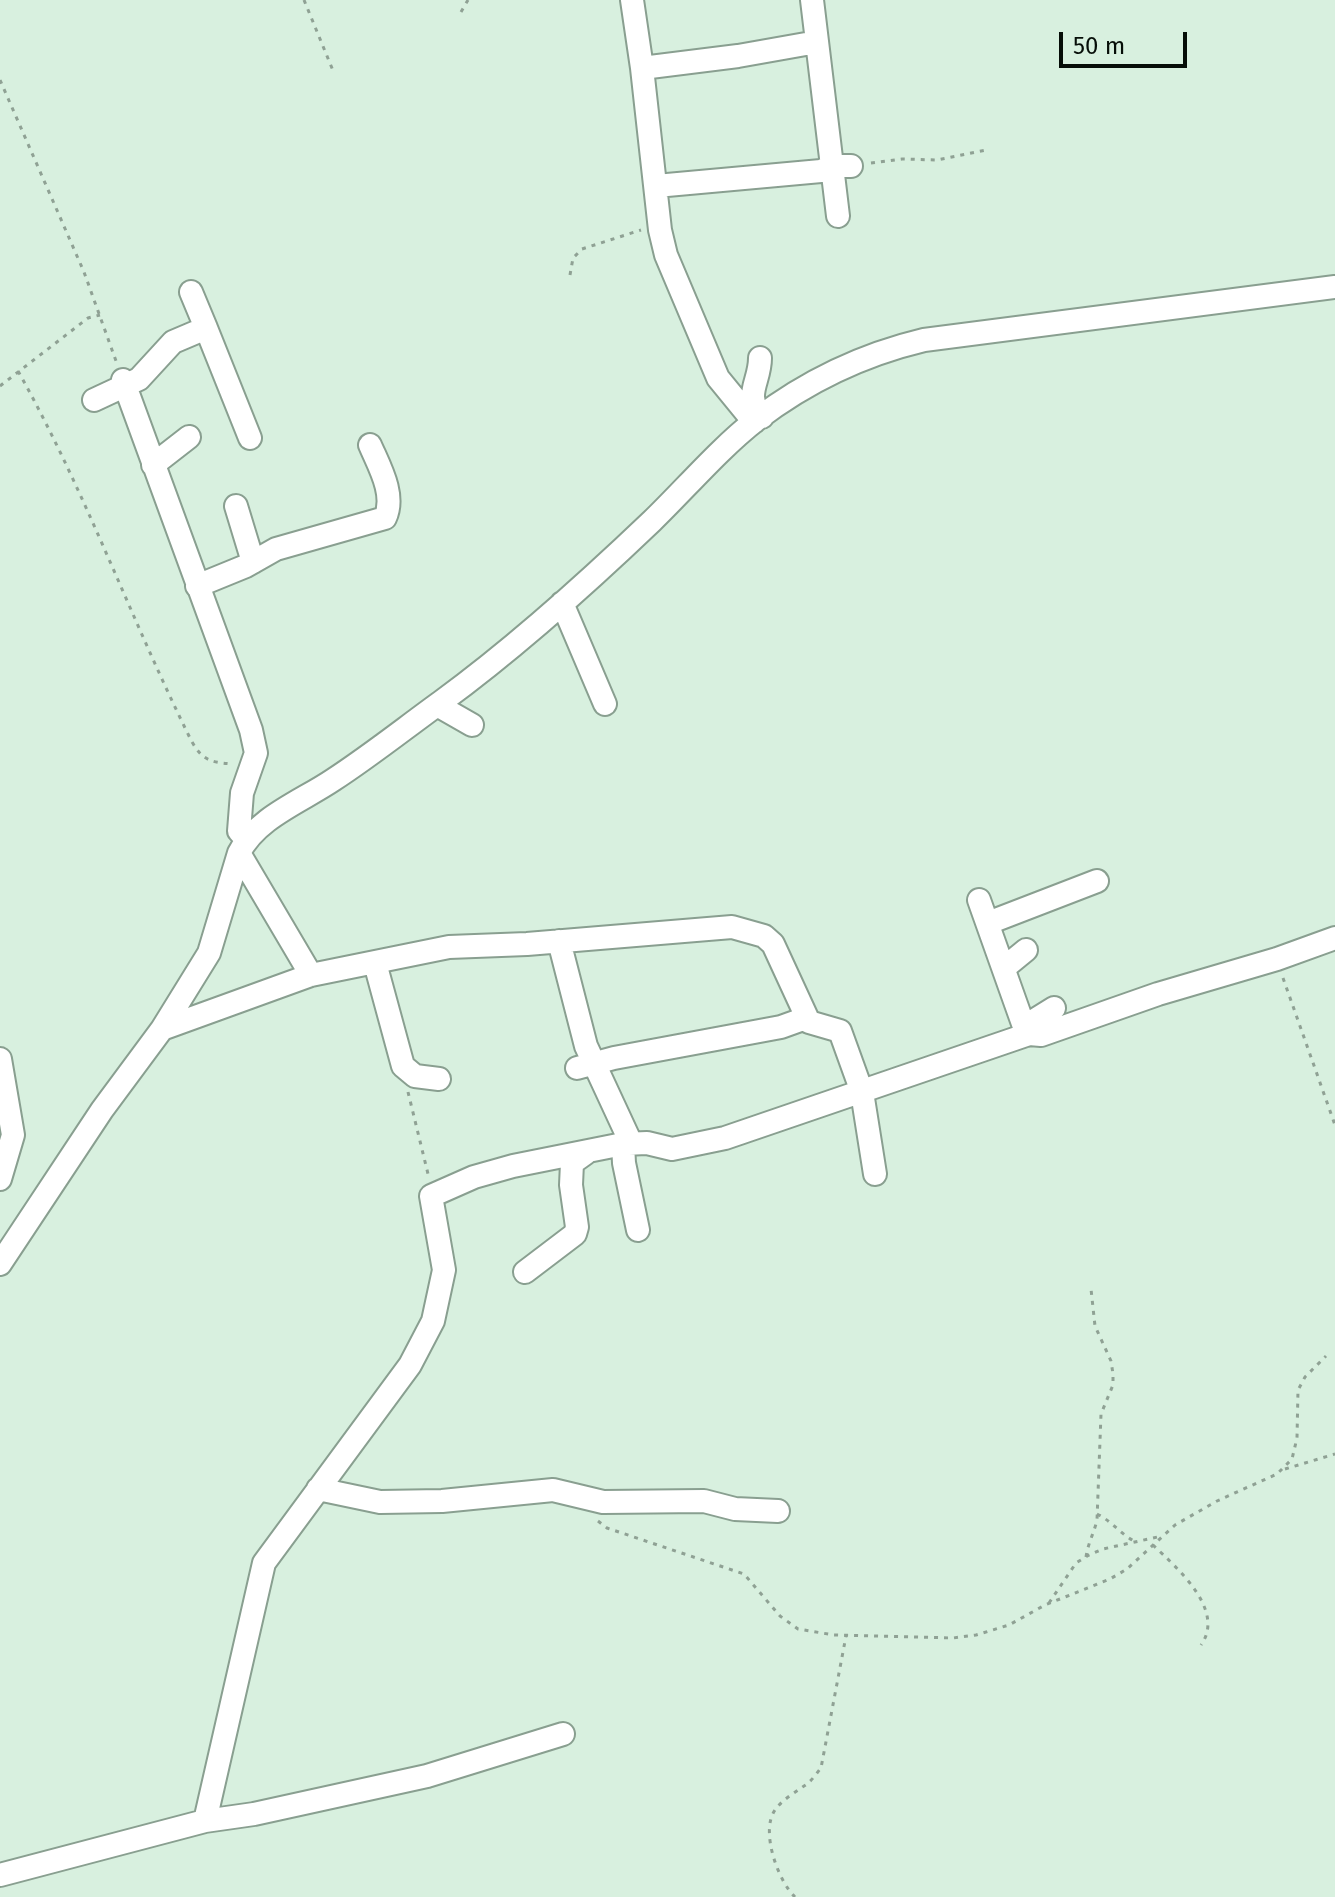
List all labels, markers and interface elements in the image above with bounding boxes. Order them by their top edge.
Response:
scale bar [1063,16,1191,66]
text: 50 m [1073,32,1125,60]

